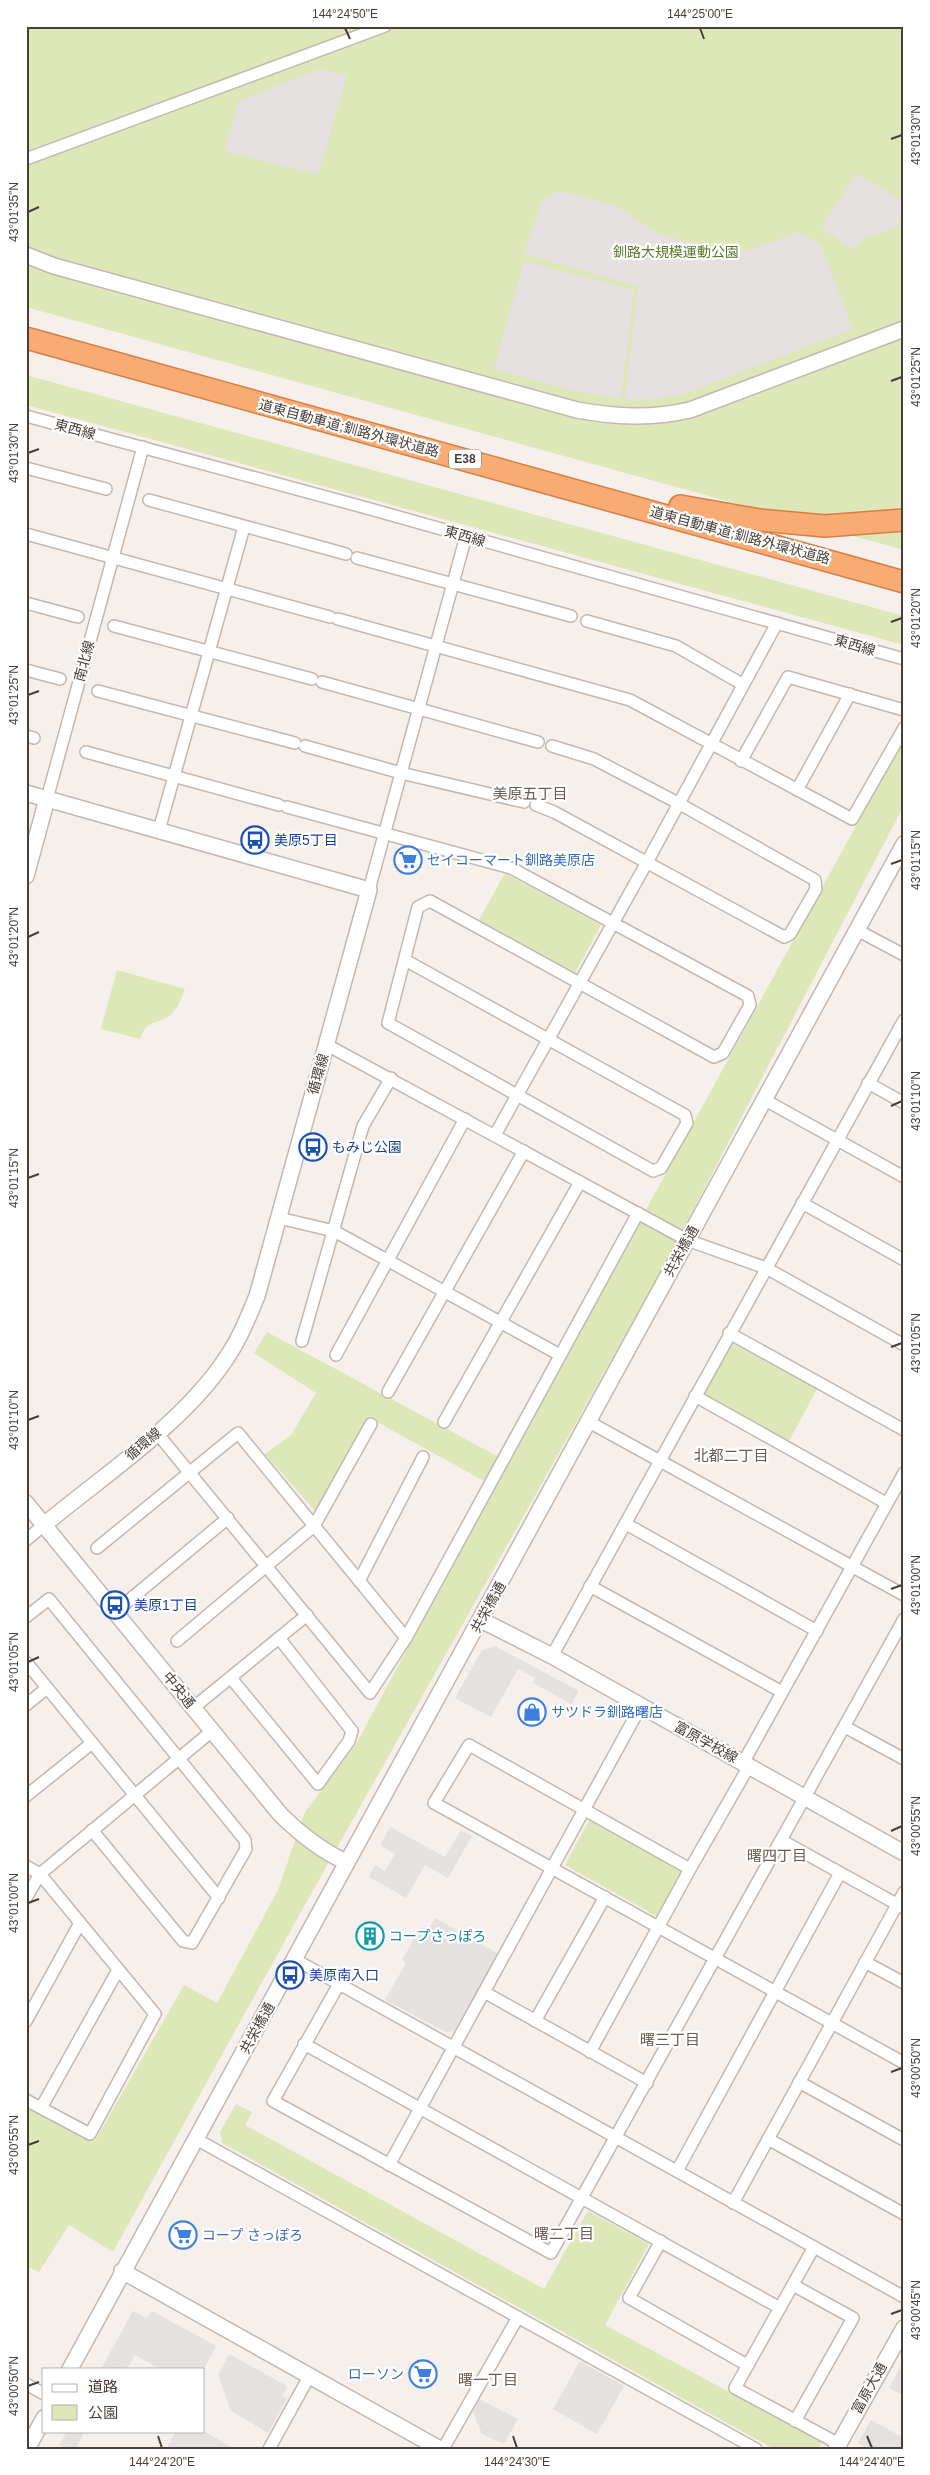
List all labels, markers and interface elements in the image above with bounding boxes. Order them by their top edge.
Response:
text: 144°24'50"E [312,7,378,21]
text: 144°25'00"E [667,7,733,21]
text: 43°01'30"N [909,105,923,165]
text: 43°01'35"N [7,182,21,242]
park label: 釧路大規模運動公園 [613,244,739,260]
text: 43°01'25"N [909,347,923,407]
street label: 道東自動車道;釧路外環状道路 [257,396,441,460]
street label: 東西線 [53,416,97,442]
text: 43°01'30"N [7,423,21,483]
road number: E38 [449,449,481,468]
street label: 道東自動車道;釧路外環状道路 [648,503,832,567]
street label: 東西線 [443,523,487,549]
text: 43°01'20"N [909,588,923,648]
street label: 東西線 [833,632,877,658]
street label: 南北線 [71,639,97,683]
text: 43°01'25"N [7,665,21,725]
district label: 美原五丁目 [492,785,568,802]
bus stop icon: 美原5丁目 [240,825,270,855]
text: 43°01'15"N [909,830,923,890]
place label: 美原5丁目 [274,832,338,848]
supermarket icon: セイコーマート釧路美原店 [393,845,423,875]
place label: セイコーマート釧路美原店 [427,852,595,868]
text: 43°01'20"N [7,907,21,967]
street label: 循環線 [305,1052,331,1096]
text: 43°01'10"N [909,1071,923,1131]
bus stop icon: もみじ公園 [298,1132,328,1162]
place label: もみじ公園 [332,1139,402,1155]
text: 43°01'15"N [7,1148,21,1208]
street label: 共栄橋通 [660,1223,702,1279]
text: 43°01'05"N [909,1313,923,1373]
text: 43°01'10"N [7,1390,21,1450]
street label: 循環線 [122,1424,164,1464]
district label: 北都二丁目 [693,1447,769,1464]
text: 43°01'00"N [909,1555,923,1615]
street label: 共栄橋通 [467,1579,509,1635]
bus stop icon: 美原1丁目 [100,1590,130,1620]
place label: 美原1丁目 [134,1597,198,1613]
text: 43°01'05"N [7,1632,21,1692]
street label: 中央通 [160,1669,198,1711]
shop icon: サツドラ釧路曙店 [517,1697,547,1727]
place label: サツドラ釧路曙店 [551,1704,663,1720]
street label: 富原学校線 [672,1718,740,1766]
text: 43°00'55"N [909,1796,923,1856]
district label: 曙四丁目 [747,1847,807,1864]
text: 43°01'00"N [7,1873,21,1933]
building icon: コープさっぽろ [355,1921,385,1951]
place label: コープさっぽろ [389,1928,486,1944]
bus stop icon: 美原南入口 [275,1960,305,1990]
place label: 美原南入口 [309,1967,379,1983]
street label: 共栄橋通 [236,2000,278,2056]
district label: 曙三丁目 [640,2031,700,2048]
text: 43°00'50"N [909,2038,923,2098]
text: 43°00'55"N [7,2115,21,2175]
supermarket icon: コープ さっぽろ [168,2220,198,2250]
district label: 曙二丁目 [534,2225,594,2242]
place label: コープ さっぽろ [202,2227,303,2243]
text: 43°00'45"N [909,2280,923,2340]
text: 43°00'50"N [7,2356,21,2416]
supermarket icon: ローソン [408,2359,438,2389]
street label: 富原大通 [848,2360,890,2416]
place label: ローソン [348,2366,404,2382]
legend [42,2368,205,2432]
district label: 曙一丁目 [458,2371,518,2388]
text: 道路 [88,2378,118,2395]
text: 公園 [88,2404,118,2421]
text: 144°24'20"E [129,2455,195,2469]
text: 144°24'30"E [484,2455,550,2469]
text: 144°24'40"E [839,2455,905,2469]

